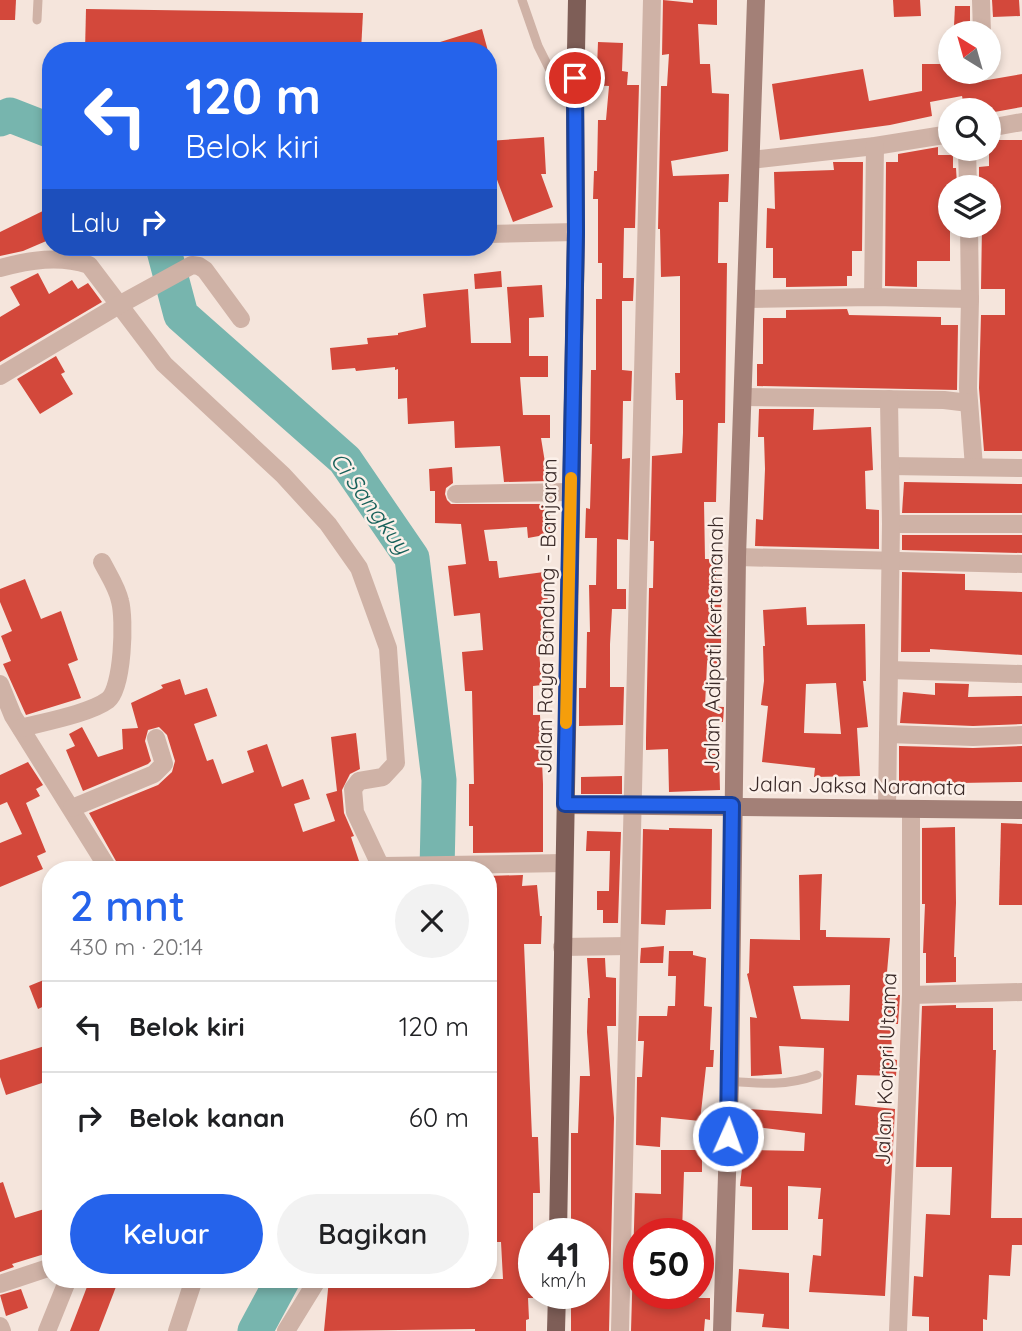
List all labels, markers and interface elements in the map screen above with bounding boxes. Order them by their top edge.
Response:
north arrow [938,21,1001,84]
map controls [938,21,1001,238]
pin [545,48,605,108]
icon: arrive [556,59,594,97]
text: 120 m [185,65,321,126]
icon: left [70,70,161,161]
button: search [938,98,1001,161]
text: Belok kiri [185,126,319,166]
button: layers [938,175,1001,238]
icon: right [134,203,172,241]
text: Lalu [70,206,120,239]
water label: Ci Sangkuy [324,446,419,561]
street label: Jalan Raya Bandung - Banjaran [530,458,562,774]
street label: Jalan Adipati Kertamanah [698,516,728,772]
street label: Jalan Jaksa Naranata [748,770,966,800]
text: 2 mnt [70,879,185,932]
button: close [395,884,469,958]
text: 430 m · 20:14 [70,932,203,961]
street label: Jalan Korpri Utama [869,972,901,1166]
icon: left [70,1008,108,1046]
text: Belok kiri [129,1010,245,1043]
text: 120 m [399,1010,469,1043]
icon: right [70,1099,108,1137]
position arrow [691,1099,765,1173]
text: Belok kanan [129,1101,285,1134]
text: 60 m [409,1101,469,1134]
button: Keluar [70,1194,263,1274]
button: Bagikan [277,1194,469,1274]
speed limit sign: 50 [623,1218,714,1309]
text: 41 [547,1232,580,1276]
text: km/h [541,1269,586,1292]

